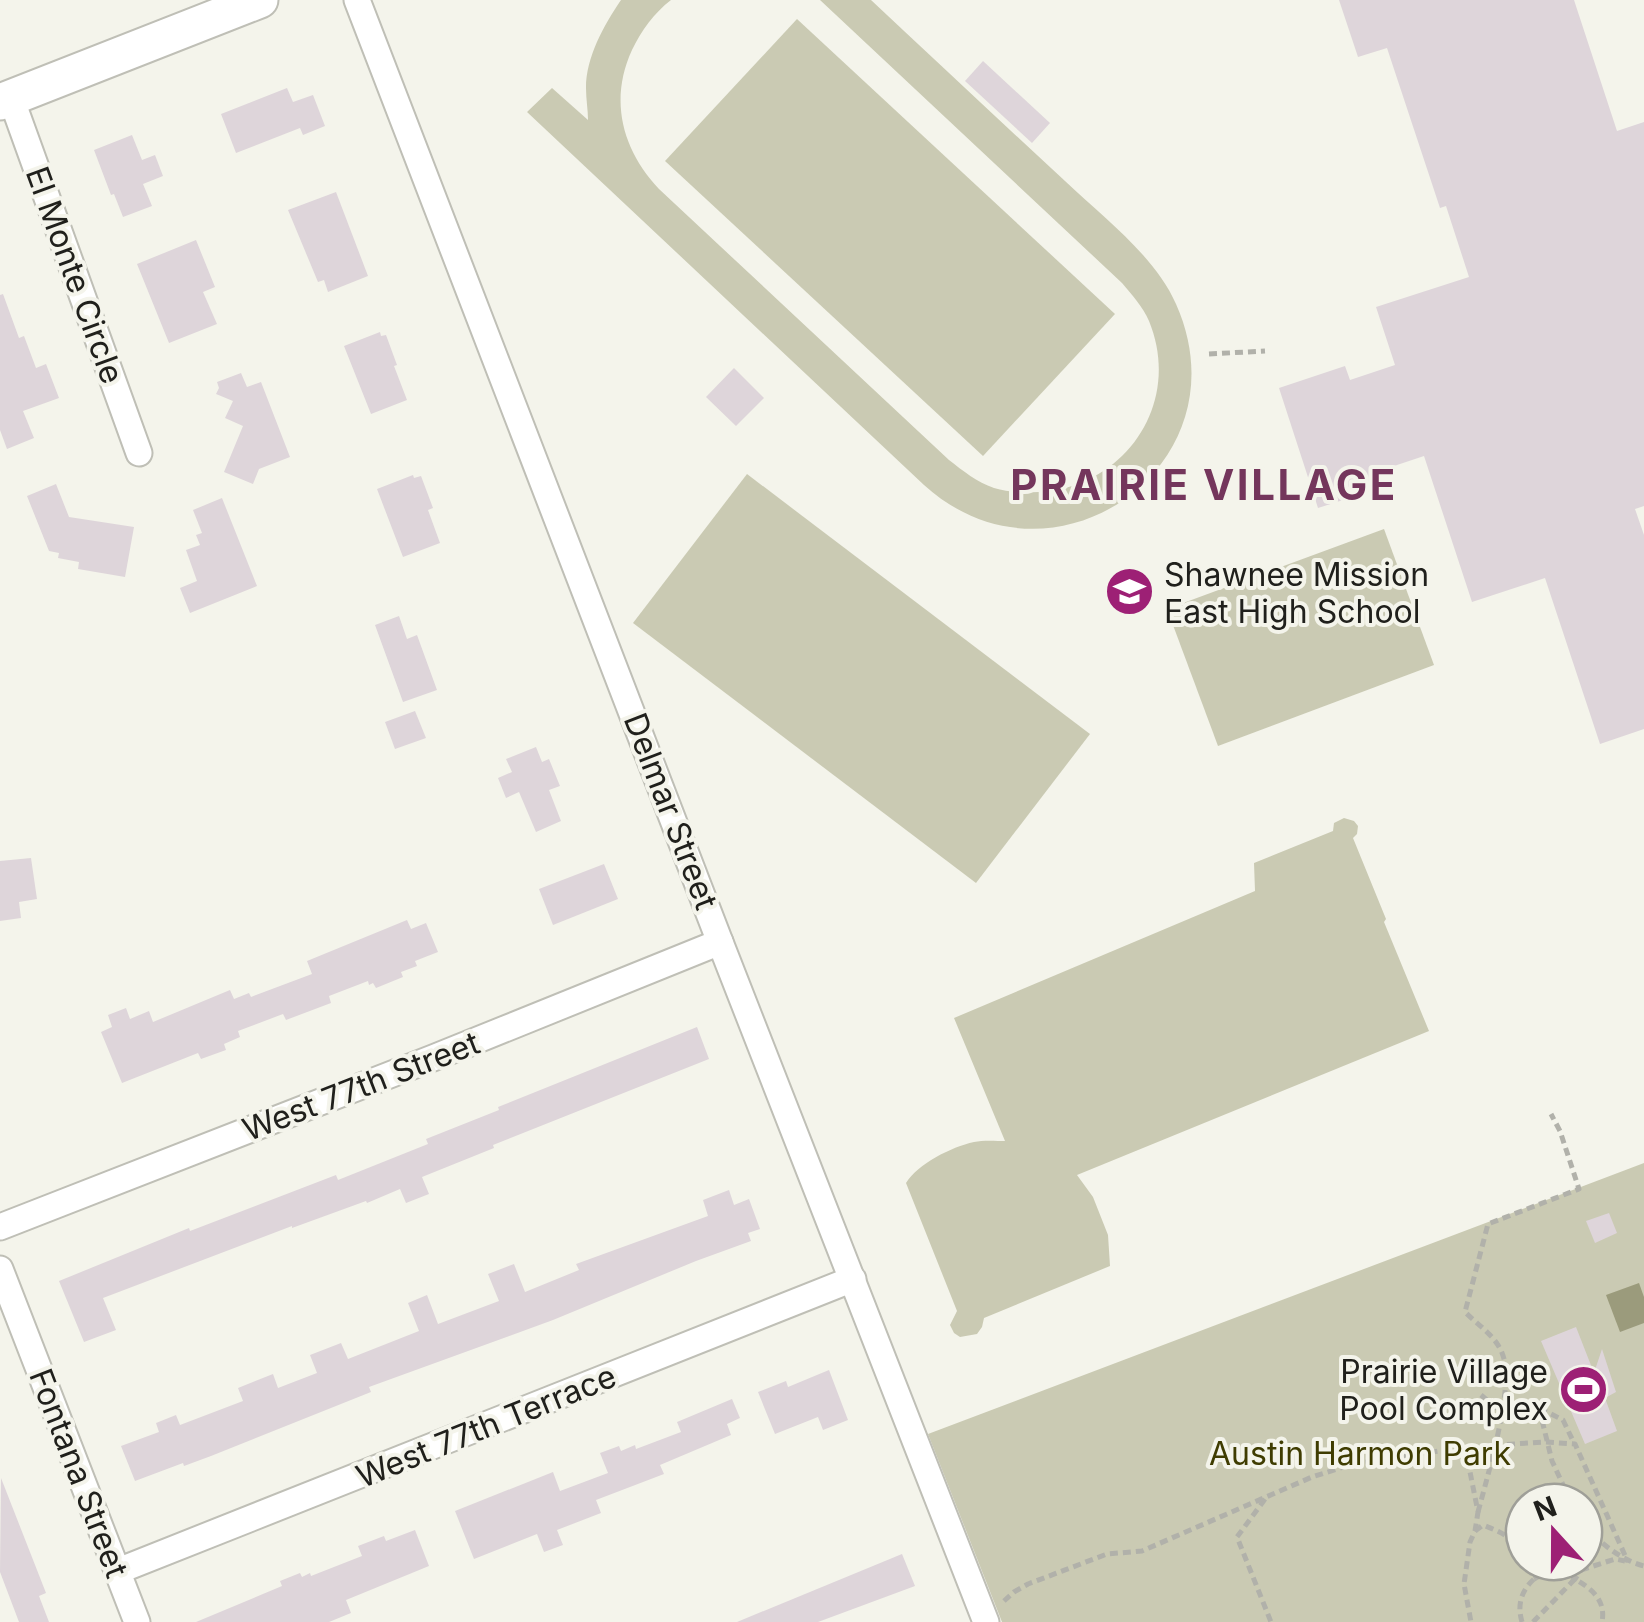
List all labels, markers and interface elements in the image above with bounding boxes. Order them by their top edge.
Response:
street label: El Monte Circle [18,161,132,389]
district label: PRAIRIE VILLAGE [1010,459,1398,510]
place label: Shawnee Mission East High School [1164,555,1429,631]
school or university icon: Shawnee Mission East High School [1103,566,1155,618]
street label: Delmar Street [616,707,726,915]
street label: West 77th Street [237,1023,485,1149]
place label: Prairie Village Pool Complex [1339,1352,1548,1428]
street label: West 77th Terrace [351,1356,621,1496]
street label: Fontana Street [21,1363,137,1583]
sports icon: Prairie Village Pool Complex [1557,1363,1609,1415]
park label: Austin Harmon Park [1209,1434,1511,1473]
north arrow [1504,1482,1604,1582]
text: N [1529,1489,1561,1528]

